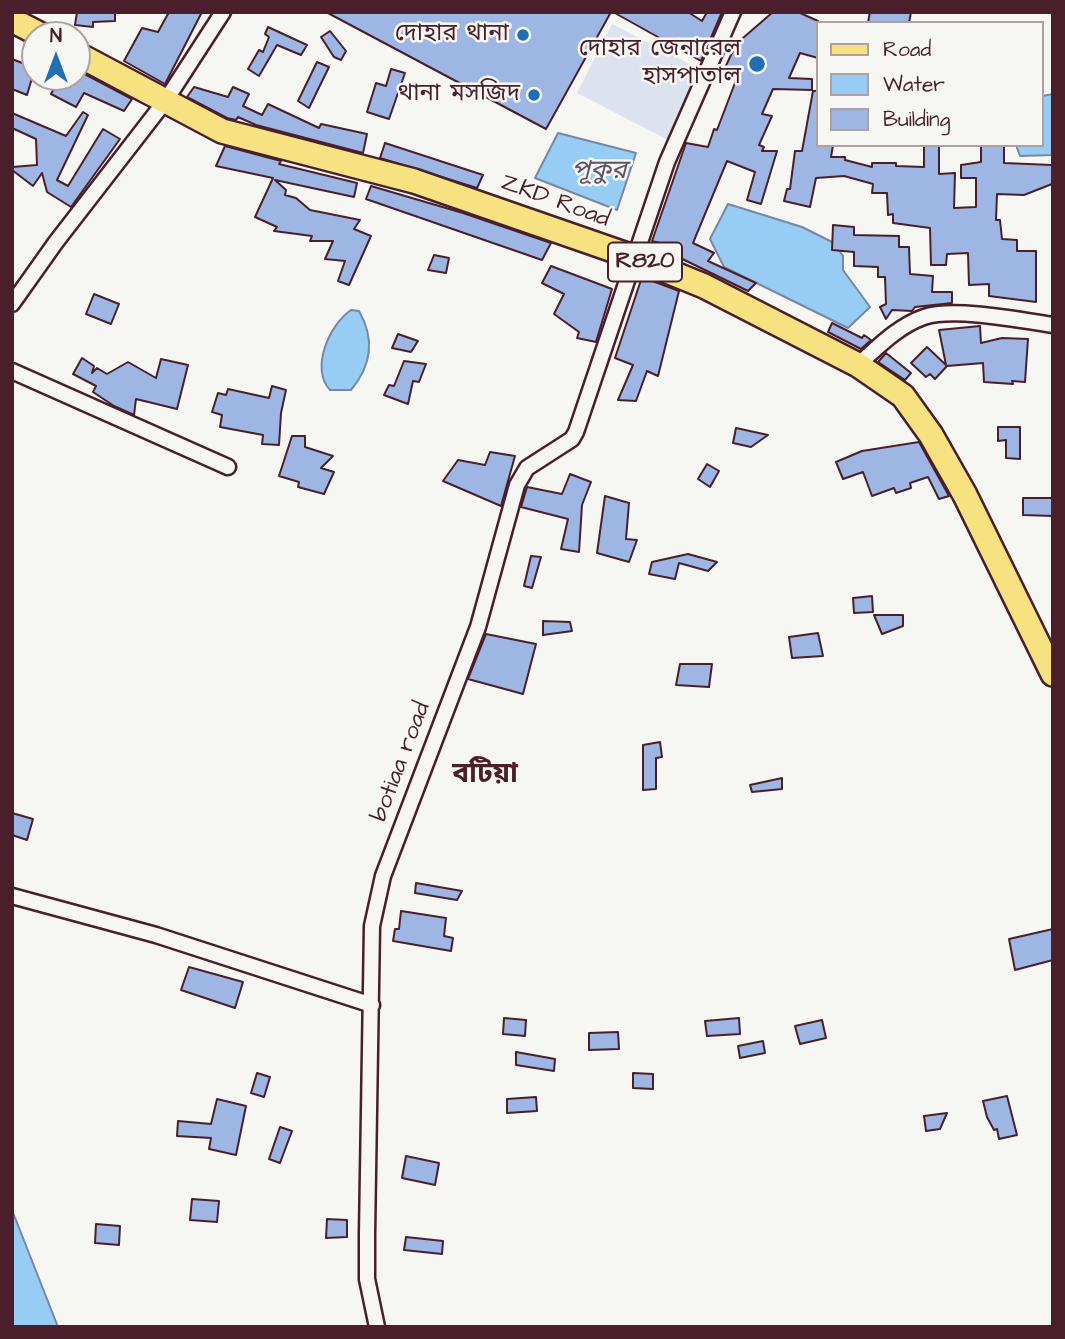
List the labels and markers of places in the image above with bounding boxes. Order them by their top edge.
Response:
place label: দোহার থানা [395,21,509,49]
marker: দোহার থানা [515,27,531,43]
place label: দোহার জেনারেল হাসপাতাল [579,36,741,92]
marker: দোহার জেনারেল হাসপাতাল [747,54,767,74]
place label: থানা মসজিদ [398,81,520,109]
marker: থানা মসজিদ [526,87,542,103]

